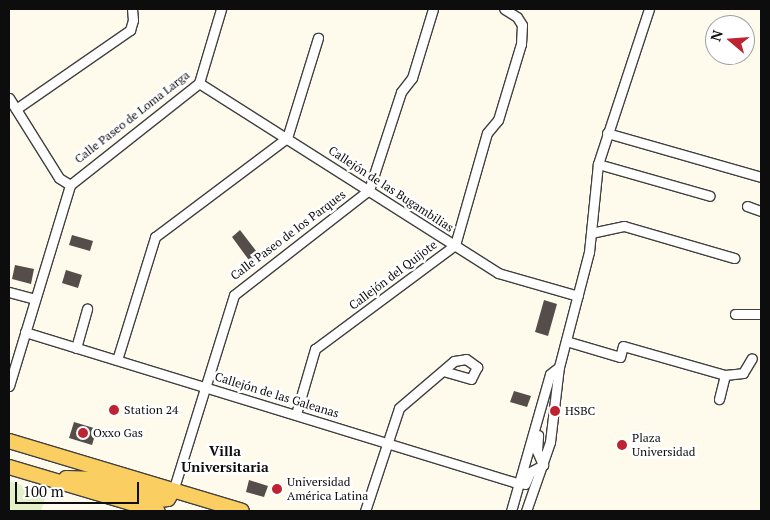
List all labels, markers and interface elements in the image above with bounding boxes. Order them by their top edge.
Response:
north arrow [705,15,755,65]
text: N [706,28,727,44]
street label: Calle Paseo de Loma Larga [72,68,192,166]
street label: Callejón de las Bugambilias [326,143,456,235]
street label: Calle Paseo de los Parques [228,187,348,283]
street label: Callejón del Quijote [346,237,440,313]
street label: Callejón de las Galeanas [213,369,341,421]
place label: Station 24 [124,403,178,417]
marker: Station 24 [108,404,120,416]
place label: HSBC [565,404,595,418]
marker: HSBC [549,405,561,417]
place label: Oxxo Gas [93,426,143,440]
marker: Oxxo Gas [77,427,89,439]
place label: Plaza Universidad [632,431,696,459]
marker: Plaza Universidad [616,439,628,451]
district label: Villa Universitaria [181,443,269,476]
scale bar [18,472,141,504]
place label: Universidad América Latina [287,475,368,503]
text: 100 m [23,481,64,501]
marker: Universidad América Latina [271,483,283,495]

